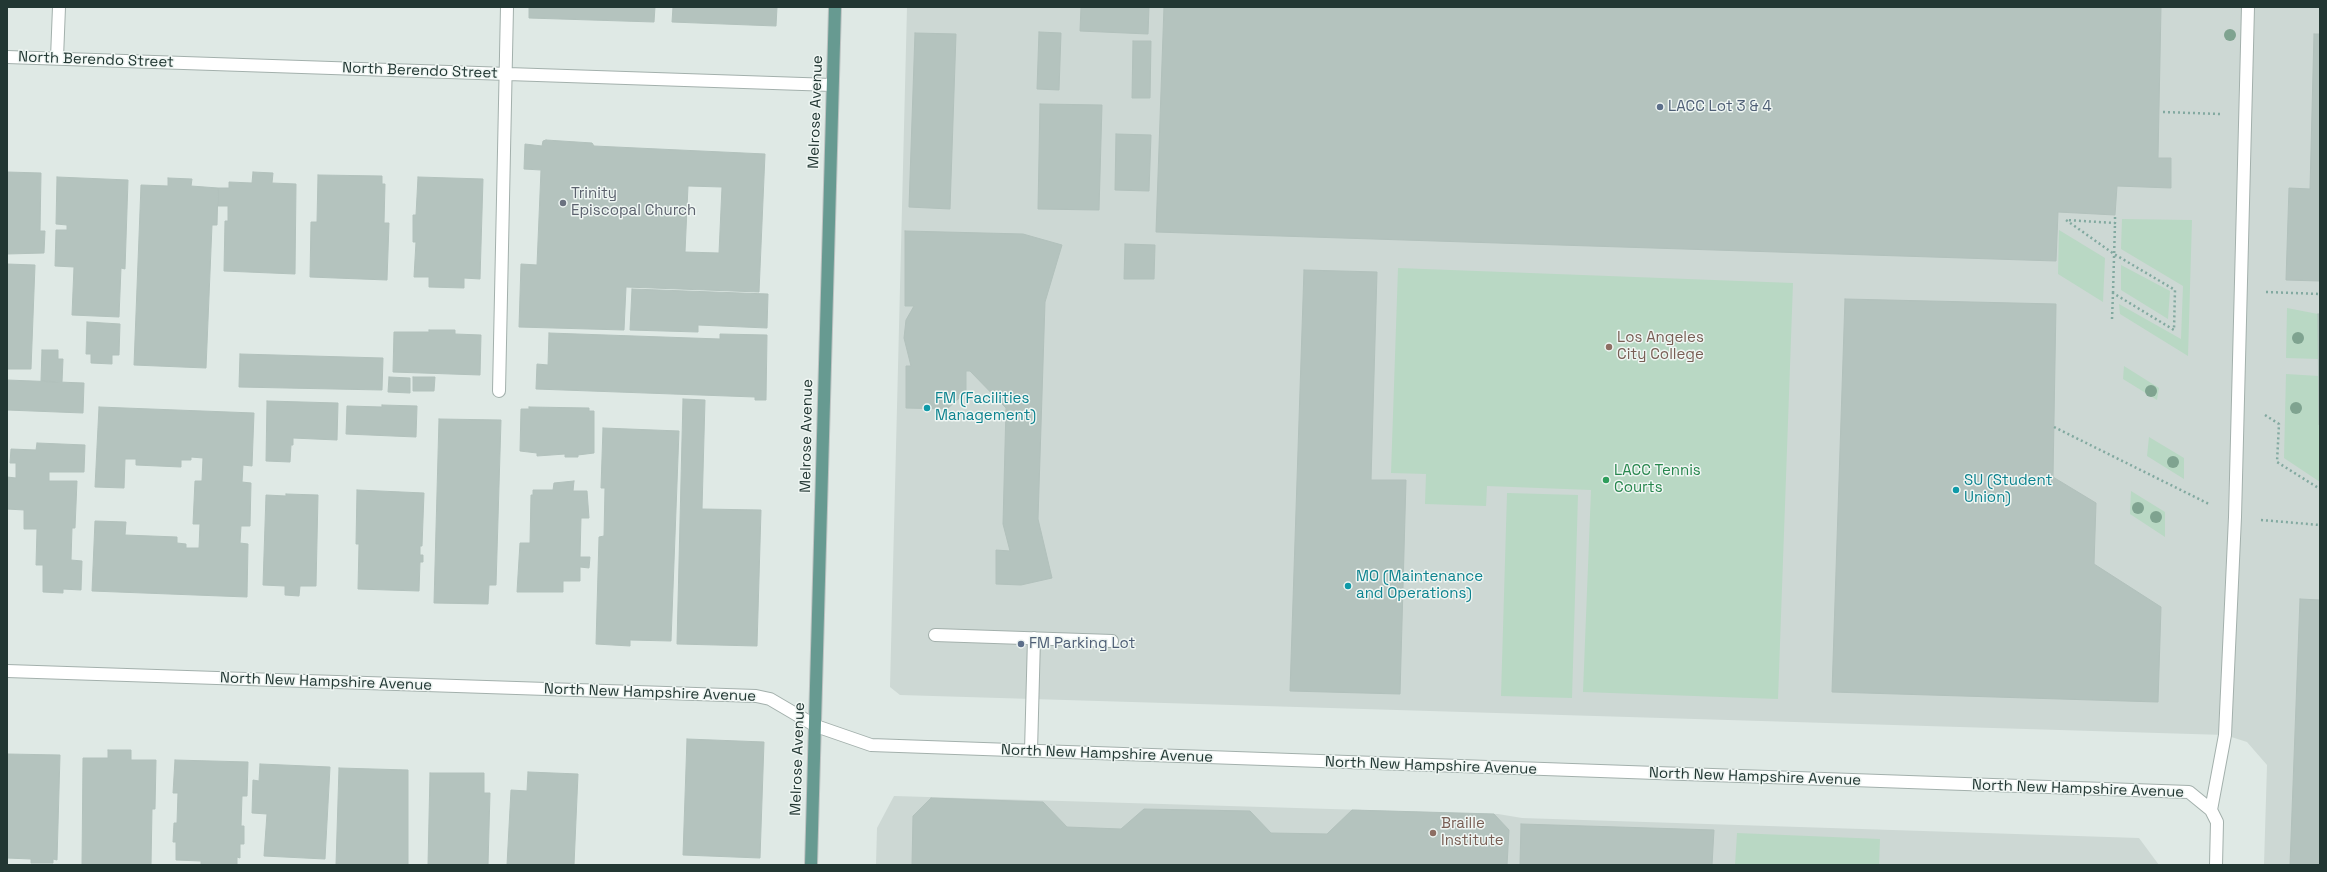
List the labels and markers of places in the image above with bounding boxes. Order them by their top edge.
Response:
place label: LACC Lot 3 & 4 [1668,98,1772,116]
marker: LACC Lot 3 & 4 [1655,102,1665,112]
place label: Trinity Episcopal Church [571,185,696,220]
marker: Trinity Episcopal Church [558,198,568,208]
place label: Los Angeles City College [1617,329,1704,364]
marker: Los Angeles City College [1604,342,1614,352]
place label: FM (Facilities Management) [935,390,1036,425]
marker: FM (Facilities Management) [922,403,932,413]
place label: LACC Tennis Courts [1614,462,1701,497]
place label: SU (Student Union) [1964,472,2052,507]
marker: LACC Tennis Courts [1601,475,1611,485]
marker: SU (Student Union) [1951,485,1961,495]
place label: MO (Maintenance and Operations) [1356,568,1483,603]
marker: MO (Maintenance and Operations) [1343,581,1353,591]
place label: FM Parking Lot [1029,635,1135,653]
marker: FM Parking Lot [1016,639,1026,649]
place label: Braille Institute [1441,815,1504,850]
marker: Braille Institute [1428,828,1438,838]

